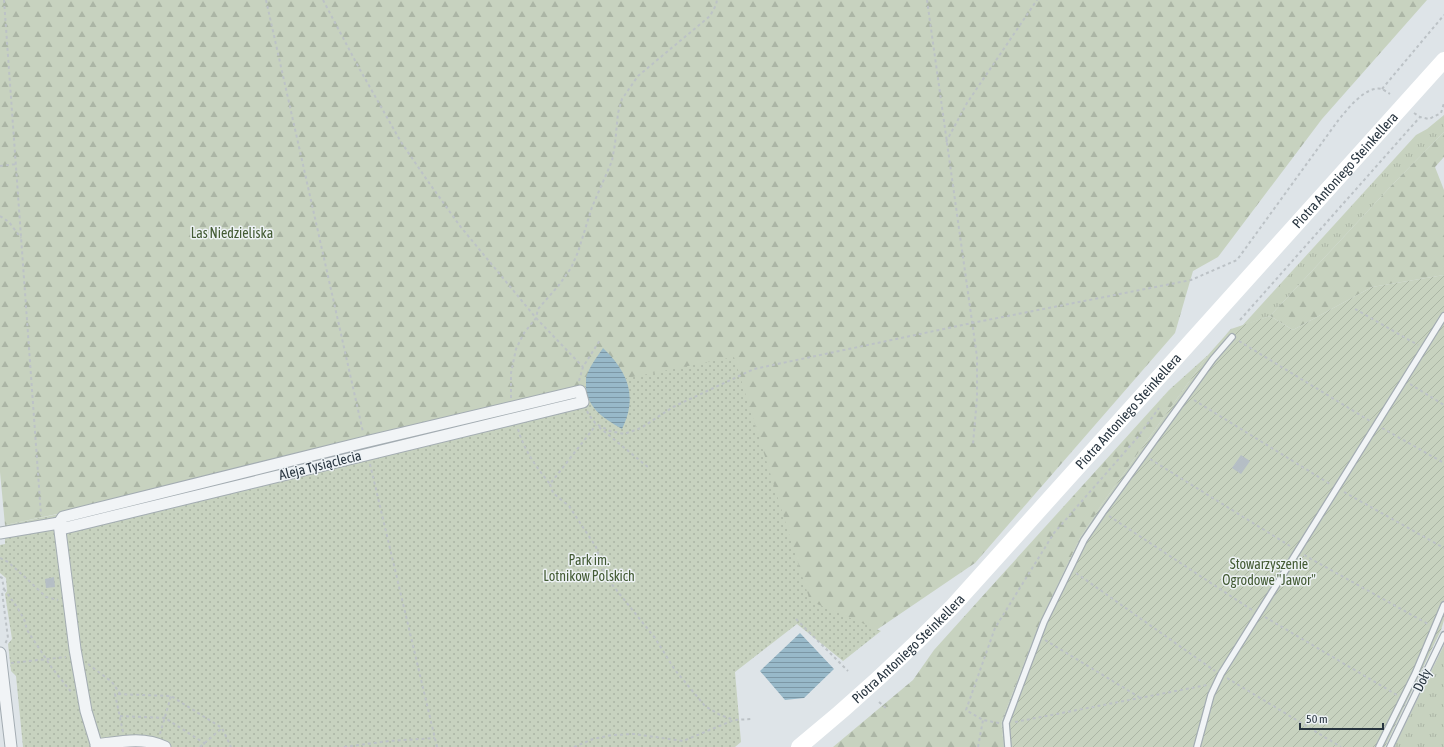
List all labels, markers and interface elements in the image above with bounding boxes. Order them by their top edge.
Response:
street label: Piotra Antoniego Steinkellera [1289,109,1401,231]
park label: Las Niedzieliska [191,225,273,241]
street label: Piotra Antoniego Steinkellera [1072,350,1184,472]
street label: Aleja Tysiąclecia [277,447,363,483]
park label: Park im. Lotnikow Polskich [543,552,635,584]
park label: Stowarzyszenie Ogrodowe "Jawor" [1222,556,1316,588]
street label: Piotra Antoniego Steinkellera [849,591,968,706]
street label: Doły [1410,666,1434,694]
scale bar [1300,705,1383,731]
text: 50 m [1306,712,1328,726]

